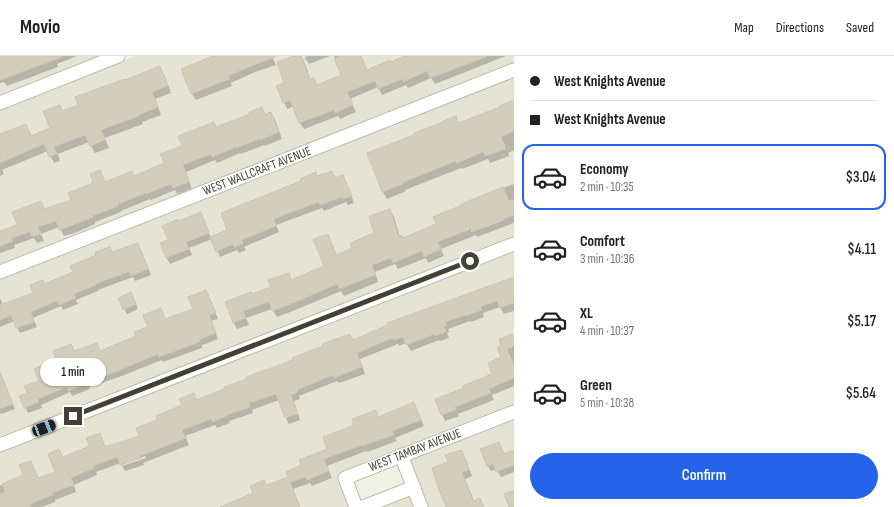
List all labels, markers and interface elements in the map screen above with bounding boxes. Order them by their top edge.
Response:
text: Movio [20,16,60,39]
text: Map [734,19,754,36]
text: Directions [776,19,824,36]
text: Saved [846,19,874,36]
text: West Knights Avenue [554,72,666,91]
text: West Knights Avenue [554,110,666,129]
street label: WEST WALLCRAFT AVENUE [201,143,313,199]
icon: car [532,159,568,195]
text: Economy [580,160,629,179]
text: $3.04 [845,168,876,187]
text: 2 min · 10:35 [580,179,634,195]
icon: car [532,231,568,267]
text: Comfort [580,232,625,251]
text: $4.11 [847,240,876,259]
text: 3 min · 10:36 [580,251,634,267]
route start [461,252,479,270]
icon: car [532,303,568,339]
text: XL [580,304,593,323]
text: $5.17 [847,312,876,331]
text: 4 min · 10:37 [580,323,634,339]
callout: 1 min [40,358,106,386]
text: 1 min [61,364,85,380]
icon: car [532,375,568,411]
text: Green [580,376,612,395]
text: $5.64 [845,384,876,403]
text: 5 min · 10:38 [580,395,634,411]
route end [64,407,82,425]
car [31,418,57,438]
street label: WEST TAMBAY AVENUE [367,425,463,475]
button: Confirm [530,453,878,499]

